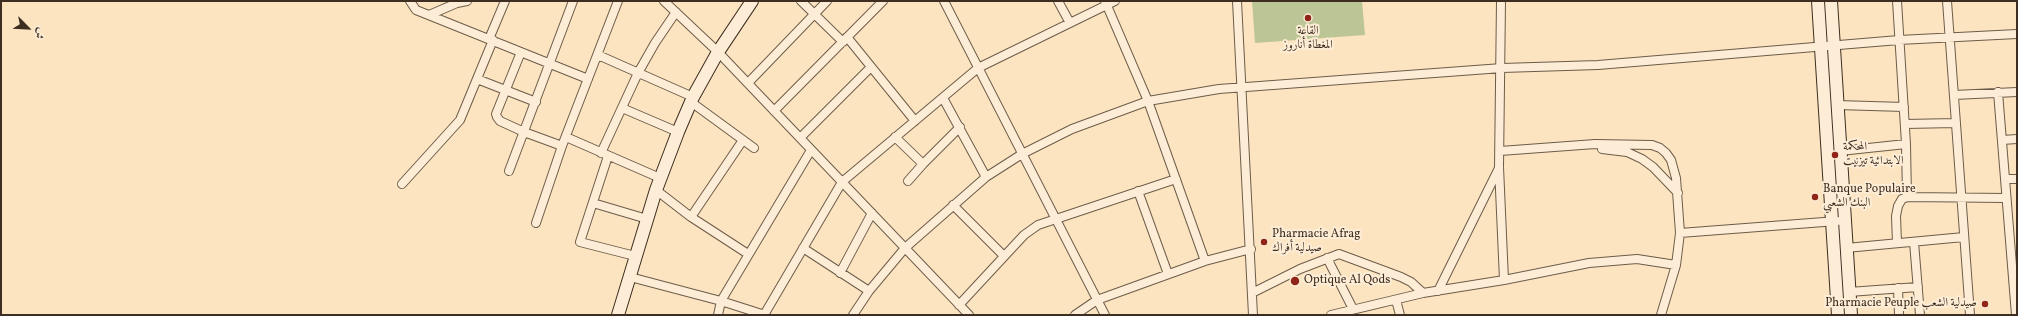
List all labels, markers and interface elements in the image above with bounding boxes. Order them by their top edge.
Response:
north arrow [8,8,48,48]
marker: القاعة المغطاة أناروز [1303,13,1313,23]
text: ش [30,25,48,41]
place label: القاعة المغطاة أناروز [1283,25,1333,53]
place label: المحكمة الابتدائية تيزنيت [1843,141,1904,169]
marker: المحكمة الابتدائية تيزنيت [1830,150,1840,160]
place label: Banque Populaire البنك الشعبي [1823,183,1916,211]
marker: Banque Populaire البنك الشعبي [1810,192,1820,202]
place label: Pharmacie Afrag صيدلية أفراك [1272,228,1360,256]
marker: Pharmacie Afrag صيدلية أفراك [1259,237,1269,247]
place label: Optique Al Qods [1304,274,1390,288]
marker: Optique Al Qods [1289,275,1301,287]
place label: Pharmacie Peuple صيدلية الشعب [1825,297,1977,311]
marker: Pharmacie Peuple صيدلية الشعب [1980,299,1990,309]

